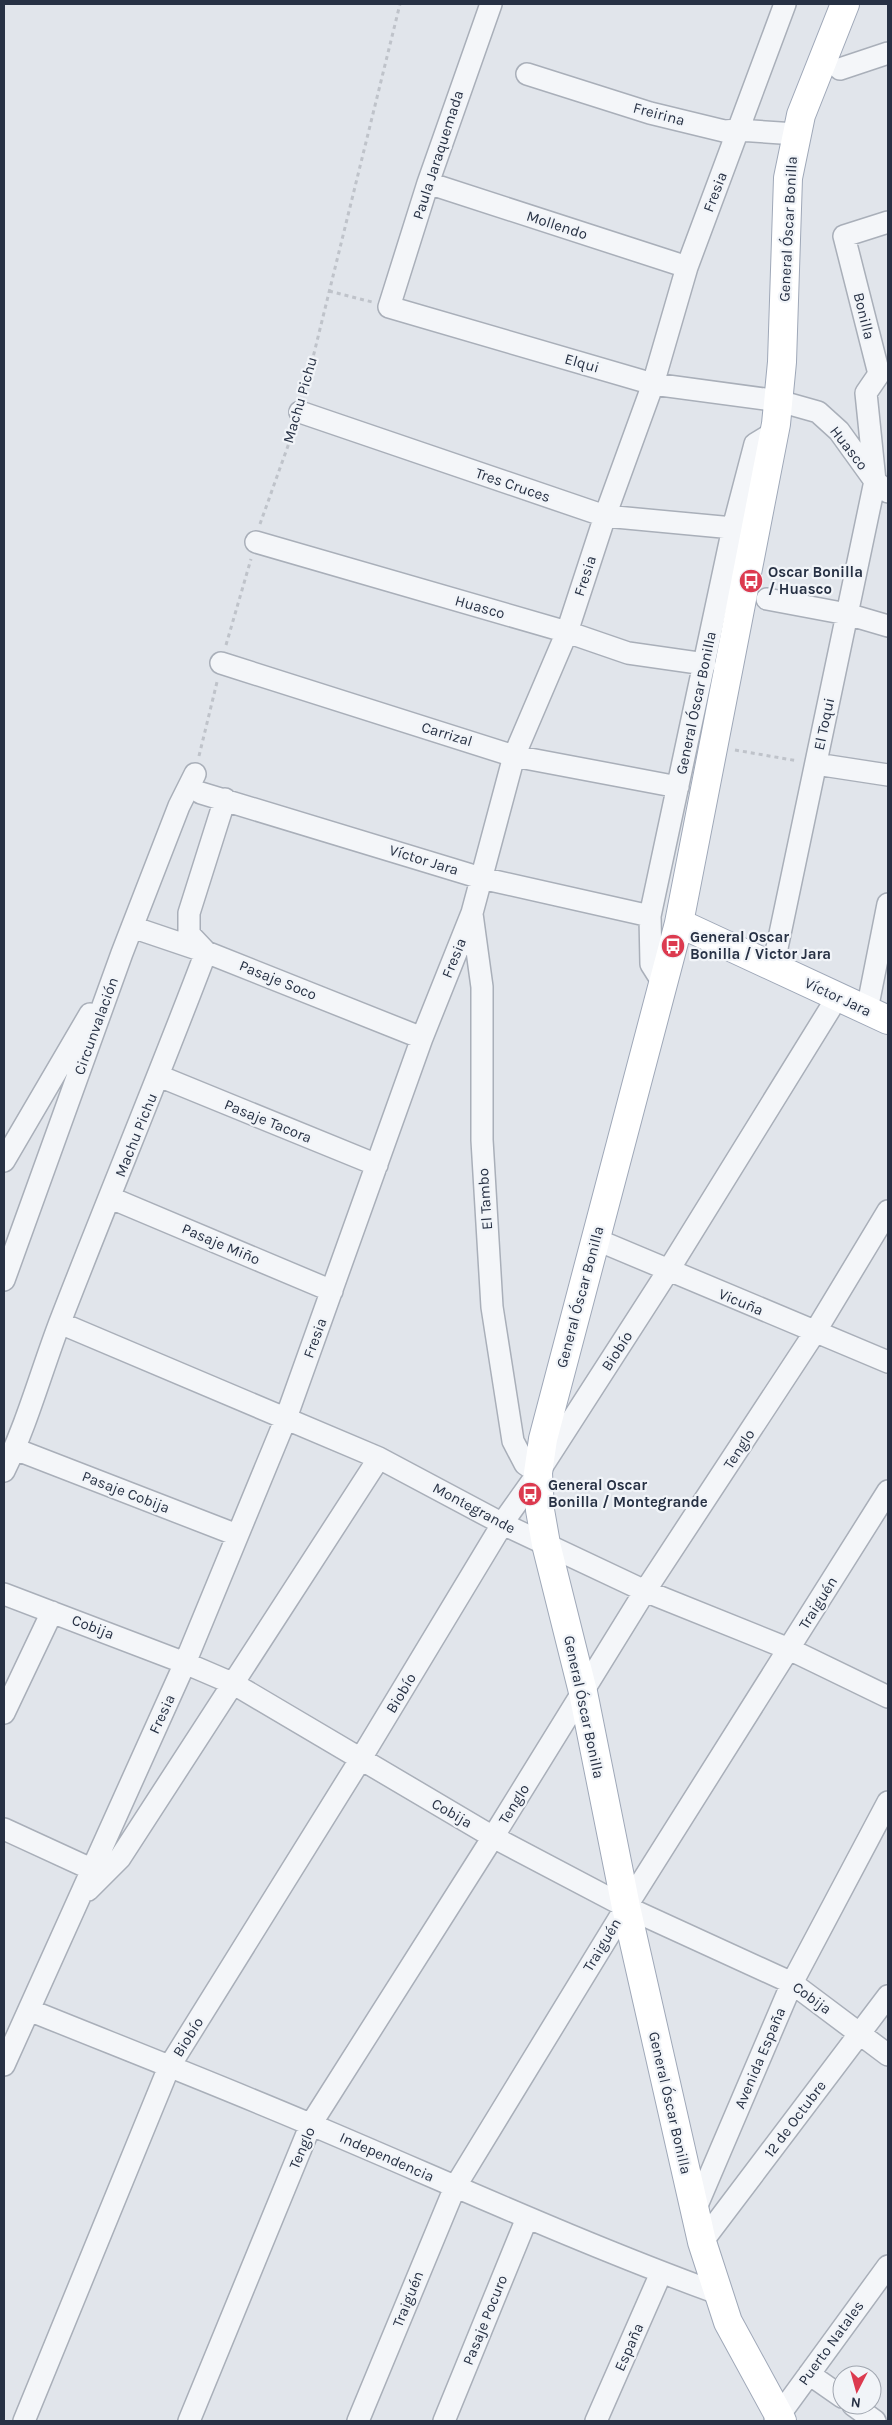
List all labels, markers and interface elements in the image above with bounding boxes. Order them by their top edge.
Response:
street label: Paula Jaraquemada [409,88,467,222]
street label: Freirina [631,98,687,130]
street label: General Óscar Bonilla [775,156,801,302]
street label: Fresia [699,169,731,215]
street label: Mollendo [524,207,590,243]
street label: Bonilla [849,291,879,341]
street label: Elqui [563,350,601,376]
street label: Machu Pichu [279,355,321,445]
street label: Huasco [826,422,872,474]
street label: Tres Cruces [473,464,553,506]
street label: Fresia [570,553,600,599]
place label: Oscar Bonilla / Huasco [768,563,863,598]
bus stop icon: Oscar Bonilla / Huasco [738,568,764,594]
street label: Huasco [453,591,507,623]
street label: General Óscar Bonilla [672,630,720,776]
street label: El Toqui [810,696,838,752]
street label: Carrizal [419,718,475,750]
street label: Víctor Jara [387,841,461,879]
place label: General Oscar Bonilla / Victor Jara [690,928,831,963]
bus stop icon: General Oscar Bonilla / Victor Jara [660,933,686,959]
street label: Fresia [438,935,470,981]
street label: Pasaje Soco [237,956,319,1004]
street label: Víctor Jara [802,974,874,1020]
street label: Circunvalación [70,975,122,1077]
street label: Machu Pichu [111,1090,161,1180]
street label: Pasaje Tacora [222,1095,314,1147]
street label: El Tambo [474,1168,496,1230]
street label: Pasaje Miño [179,1219,263,1269]
street label: General Óscar Bonilla [552,1224,608,1370]
street label: Vicuña [716,1285,766,1319]
street label: Fresia [299,1315,331,1361]
street label: Biobío [598,1328,636,1374]
street label: Tenglo [719,1426,759,1472]
street label: Pasaje Cobija [80,1467,172,1517]
place label: General Oscar Bonilla / Montegrande [548,1476,708,1511]
street label: Montegrande [430,1479,518,1537]
bus stop icon: General Oscar Bonilla / Montegrande [517,1481,543,1507]
street label: Traiguén [795,1573,841,1633]
street label: Cobija [69,1611,117,1643]
street label: General Óscar Bonilla [560,1634,608,1780]
street label: Biobío [382,1670,420,1716]
street label: Fresia [145,1691,179,1737]
street label: Tenglo [495,1781,533,1827]
street label: Cobija [429,1794,475,1832]
street label: Traiguén [579,1915,625,1975]
street label: Cobija [789,1978,835,2018]
street label: Avenida España [731,2005,789,2111]
street label: Biobío [169,2014,207,2060]
street label: General Óscar Bonilla [645,2030,695,2176]
street label: 12 de Octubre [760,2077,830,2161]
street label: Tenglo [285,2124,319,2172]
street label: Independencia [337,2128,437,2186]
street label: Traiguén [389,2268,427,2330]
street label: Pasaje Pocuro [459,2272,511,2368]
street label: Puerto Natales [794,2297,868,2389]
street label: España [610,2320,648,2374]
north arrow [832,2365,882,2415]
text: N [850,2393,862,2411]

